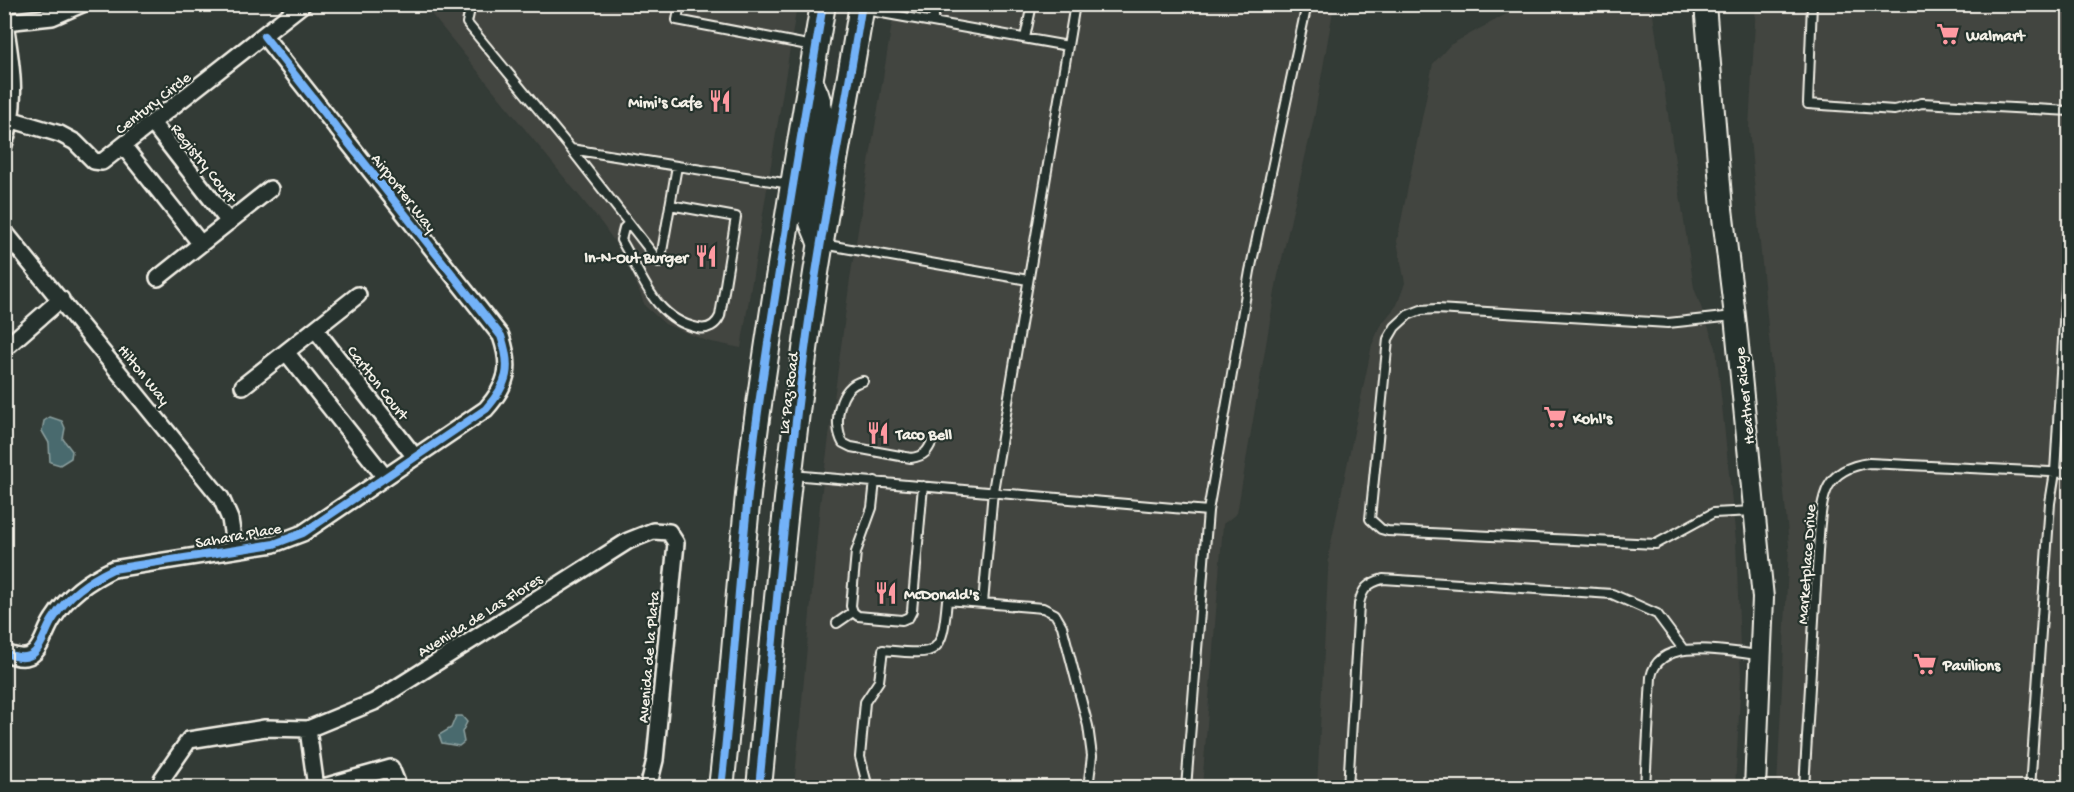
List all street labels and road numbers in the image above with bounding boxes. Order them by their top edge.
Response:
street label: Century Circle [112,69,196,140]
street label: Registry Court [165,121,240,209]
street label: Airporter Way [366,151,439,238]
street label: Hilton Way [112,342,173,411]
street label: Carlton Court [341,343,412,426]
street label: Heather Ridge [1732,345,1761,445]
street label: La Paz Road [776,350,805,435]
street label: Marketplace Drive [1795,503,1822,625]
street label: Sahara Place [194,520,284,554]
street label: Avenida de Las Flores [415,570,548,663]
street label: Avenida de la Plata [635,590,666,724]

